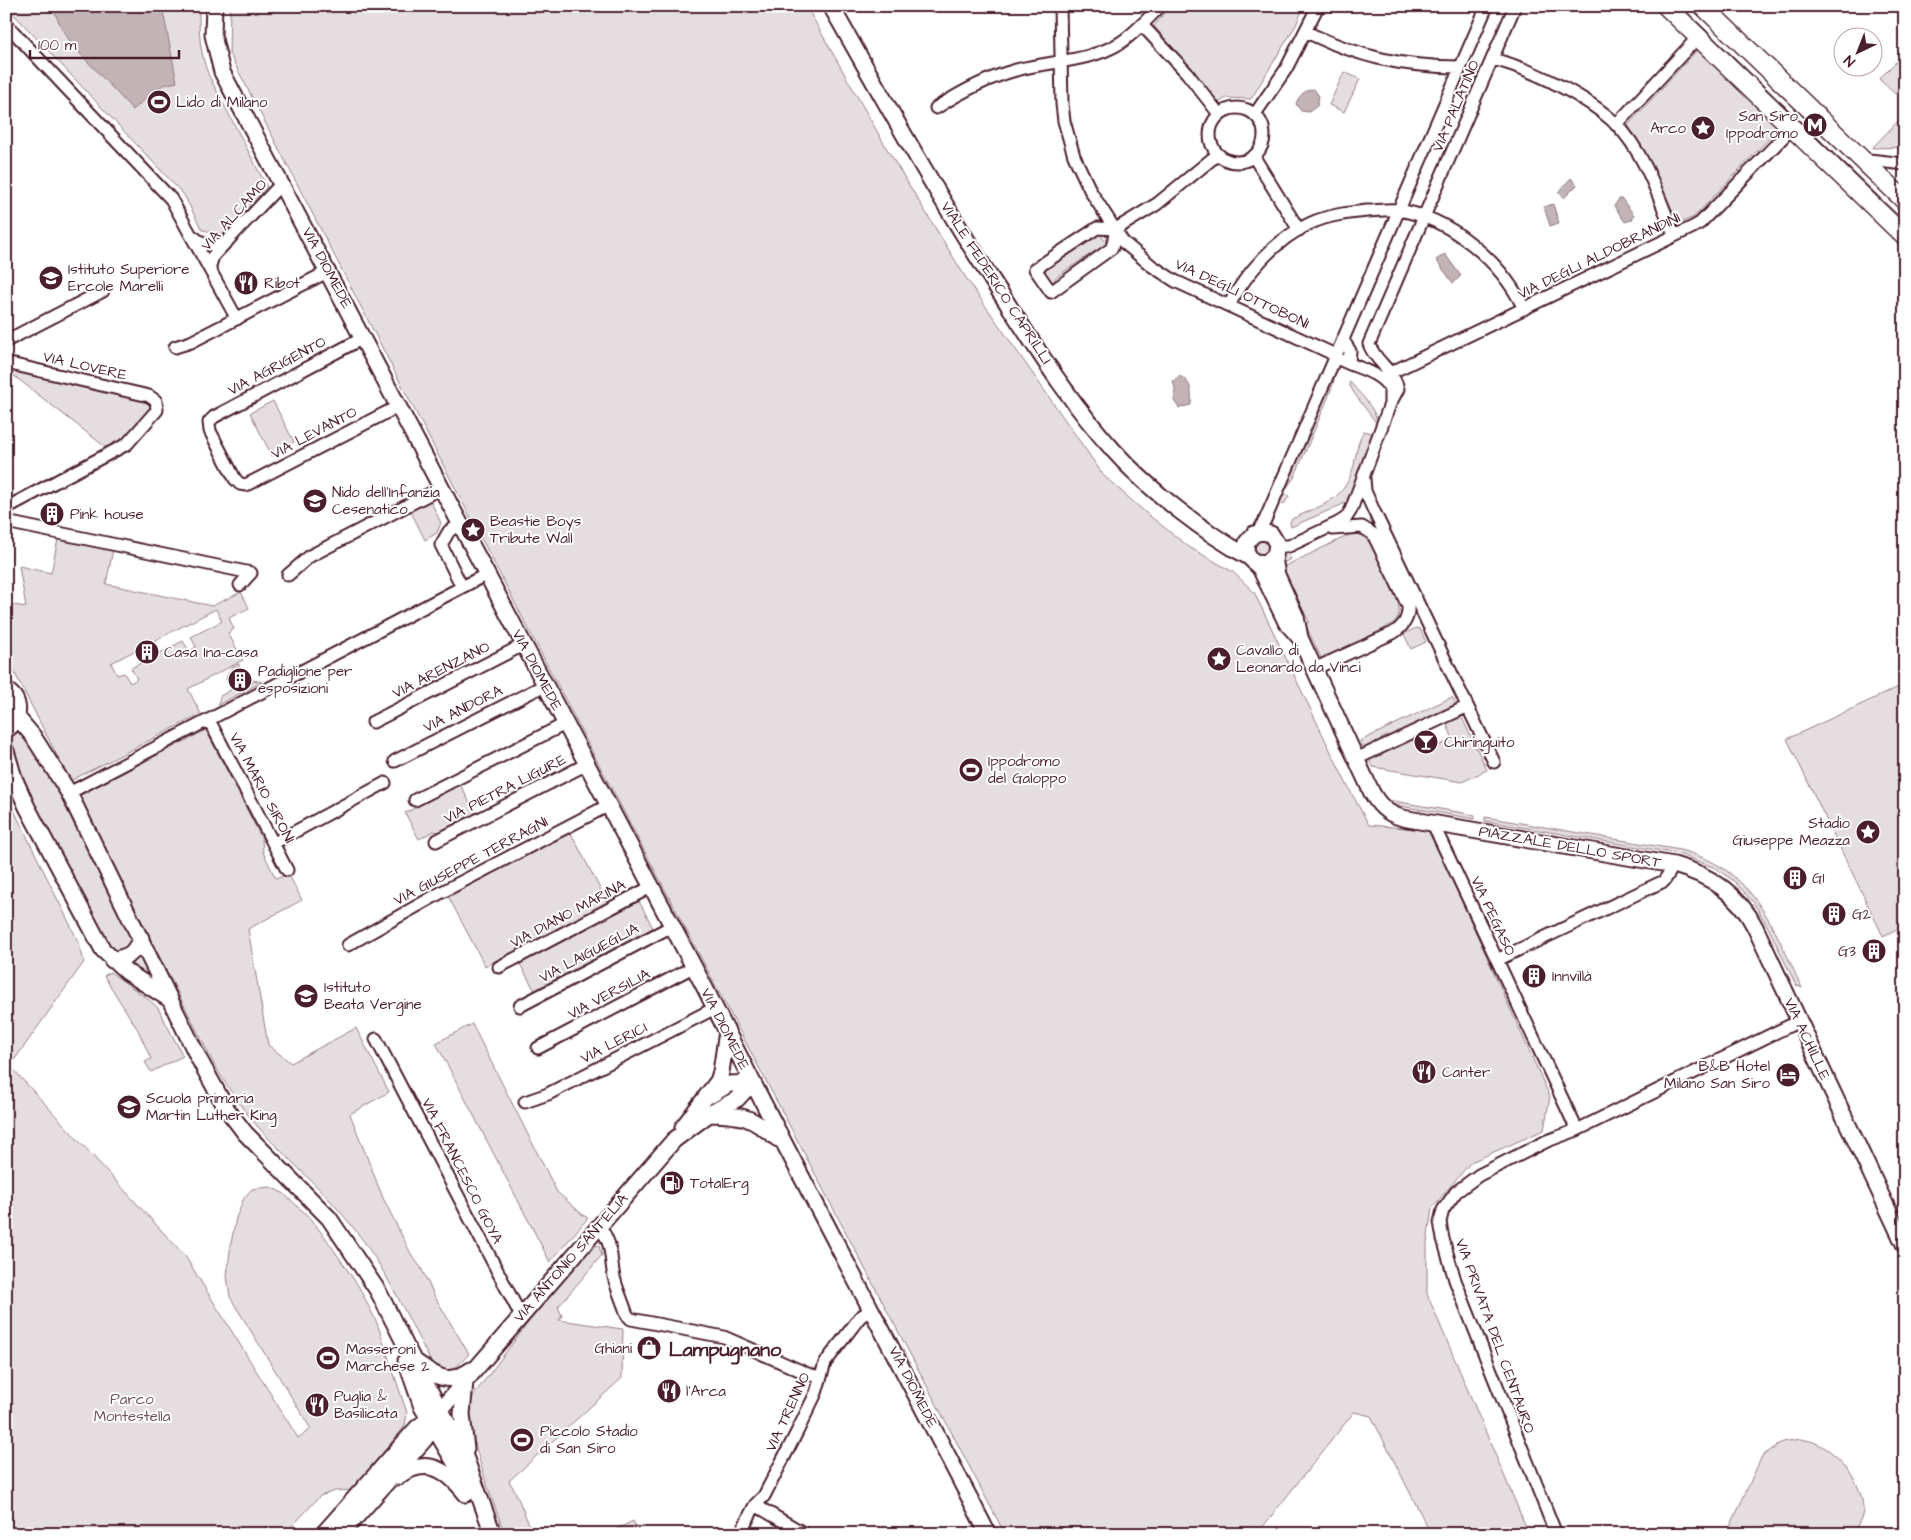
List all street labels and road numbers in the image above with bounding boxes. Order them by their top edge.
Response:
street label: VIA PALATINO [1427,57,1485,155]
street label: VIA ALCAMO [196,175,272,255]
street label: VIALE FEDERICO CAPRILLI [935,198,1057,368]
street label: VIA DEGLI ALDOBRANDINI [1514,207,1684,305]
street label: VIA DIOMEDE [297,224,357,312]
street label: VIA DEGLI OTTOBONI [1171,254,1313,334]
street label: VIA AGRIGENTO [224,331,330,401]
street label: VIA LOVERE [41,346,129,386]
street label: VIA LEVANTO [267,402,361,464]
street label: VIA DIOMEDE [507,626,567,714]
street label: VIA ARENZANO [389,636,493,704]
street label: VIA ANDORA [420,680,507,738]
street label: VIA MARIO SIRONI [224,729,300,847]
street label: VIA PIETRA LIGURE [440,749,570,829]
street label: VIA GIUSEPPE TERRAGNI [390,811,552,911]
street label: PIAZZALE DELLO SPORT [1477,821,1663,873]
street label: VIA PEGASO [1465,873,1521,959]
street label: VIA DIANO MARINA [506,874,630,953]
street label: VIA LAIGUEGLIA [536,918,643,988]
street label: VIA VERSILIA [564,963,654,1025]
street label: VIA DIOMEDE [695,984,755,1074]
street label: VIA ACHILLE [1779,994,1835,1084]
street label: VIA LERICI [577,1017,651,1069]
street label: VIA FRANCESCO GOYA [416,1094,508,1248]
street label: VIA ANTONIO SANT'ELIA [509,1189,633,1327]
street label: VIA PRIVATA DEL CENTAURO [1450,1236,1540,1436]
street label: VIA DIOMEDE [883,1342,943,1432]
street label: VIA TRENNO [761,1369,815,1455]

